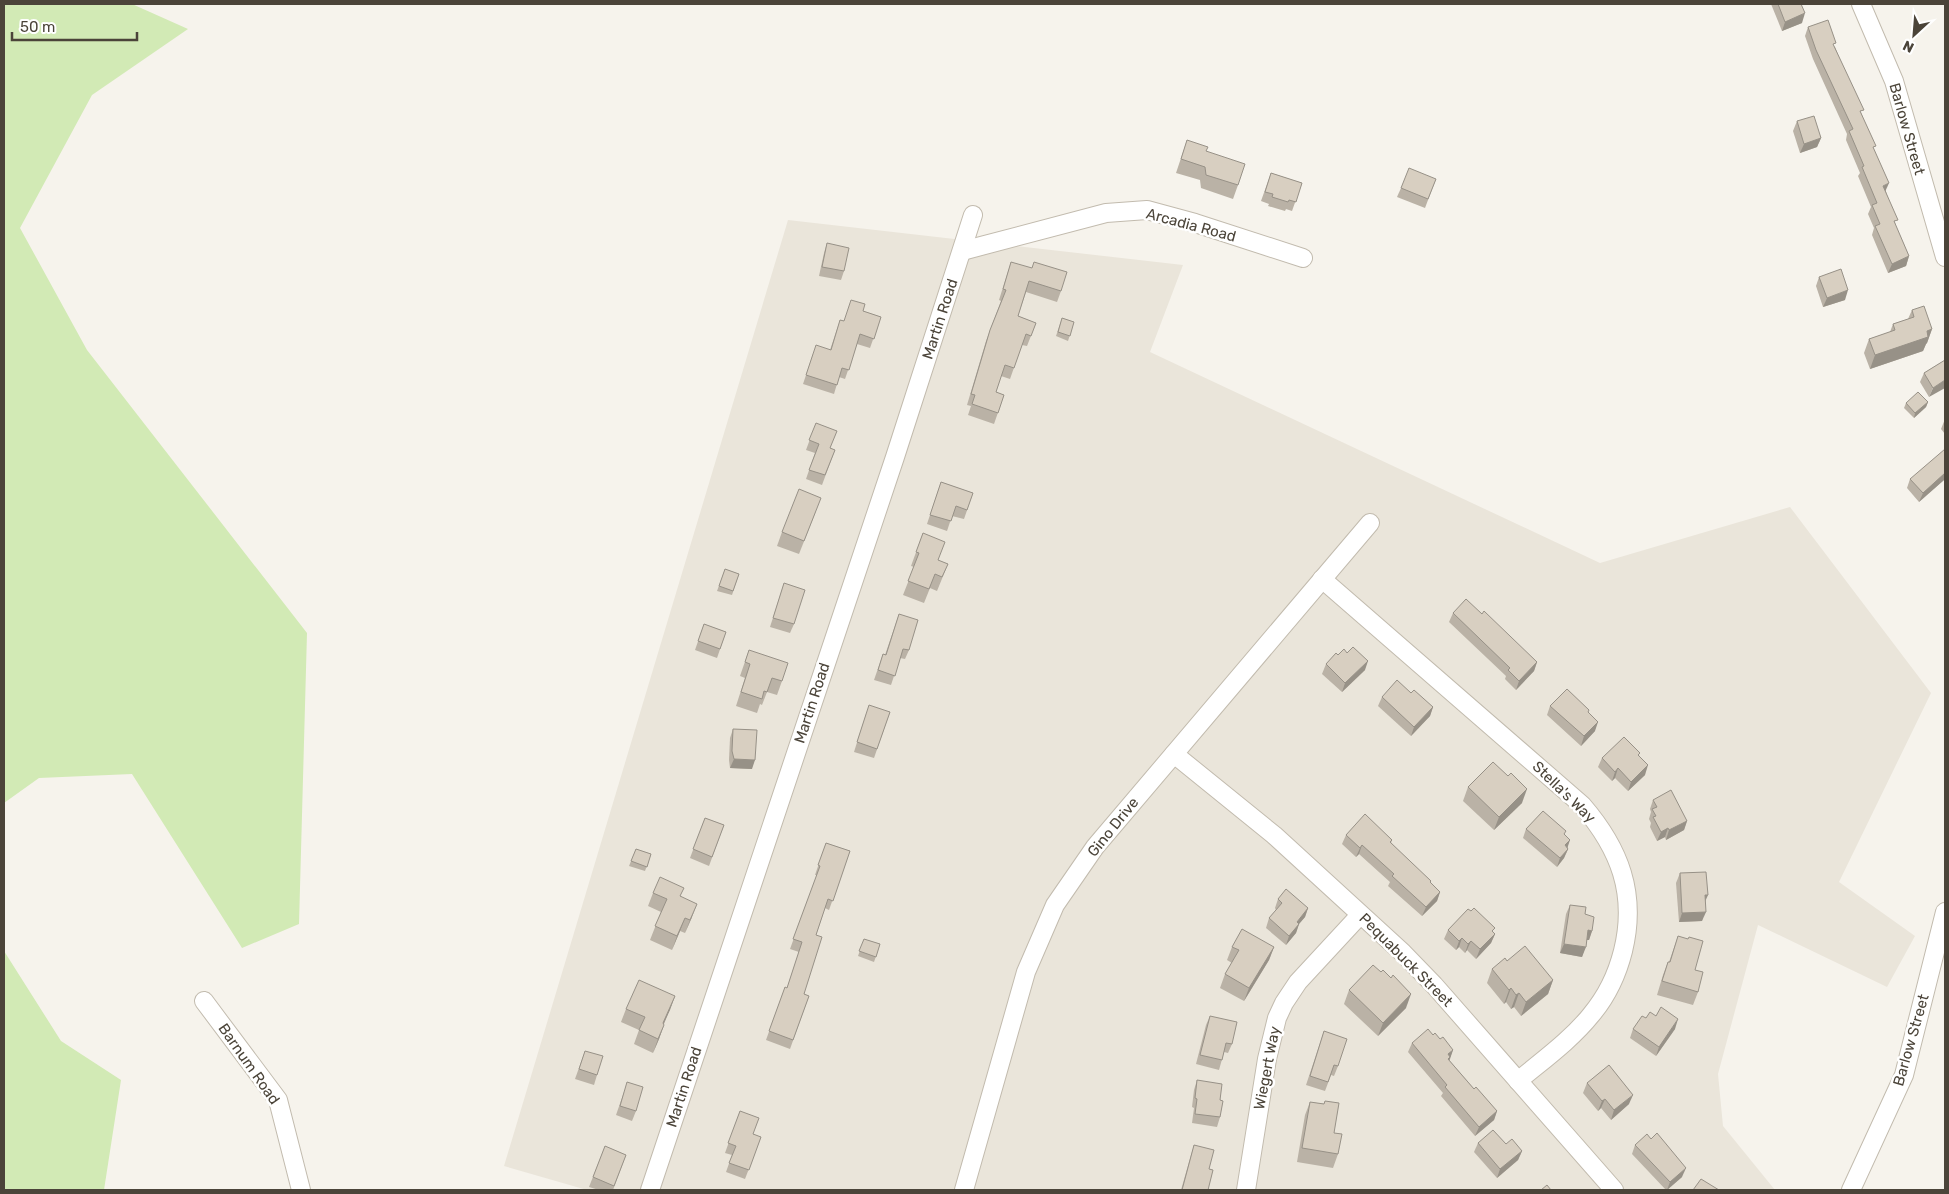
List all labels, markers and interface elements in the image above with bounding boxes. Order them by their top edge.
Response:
scale bar [12,10,138,42]
north arrow [1889,10,1939,60]
text: 50 m [20,18,55,36]
text: N [1900,36,1917,56]
street label: Barlow Street [1885,81,1929,177]
street label: Arcadia Road [1144,204,1238,246]
street label: Martin Road [919,276,961,362]
street label: Martin Road [791,660,833,746]
street label: Stella's Way [1529,757,1599,827]
street label: Gino Drive [1084,794,1142,860]
street label: Pequabuck Street [1355,909,1457,1011]
street label: Barlow Street [1889,992,1933,1088]
street label: Barnum Road [214,1020,284,1108]
street label: Wiegert Way [1250,1025,1284,1111]
street label: Martin Road [663,1044,705,1130]

